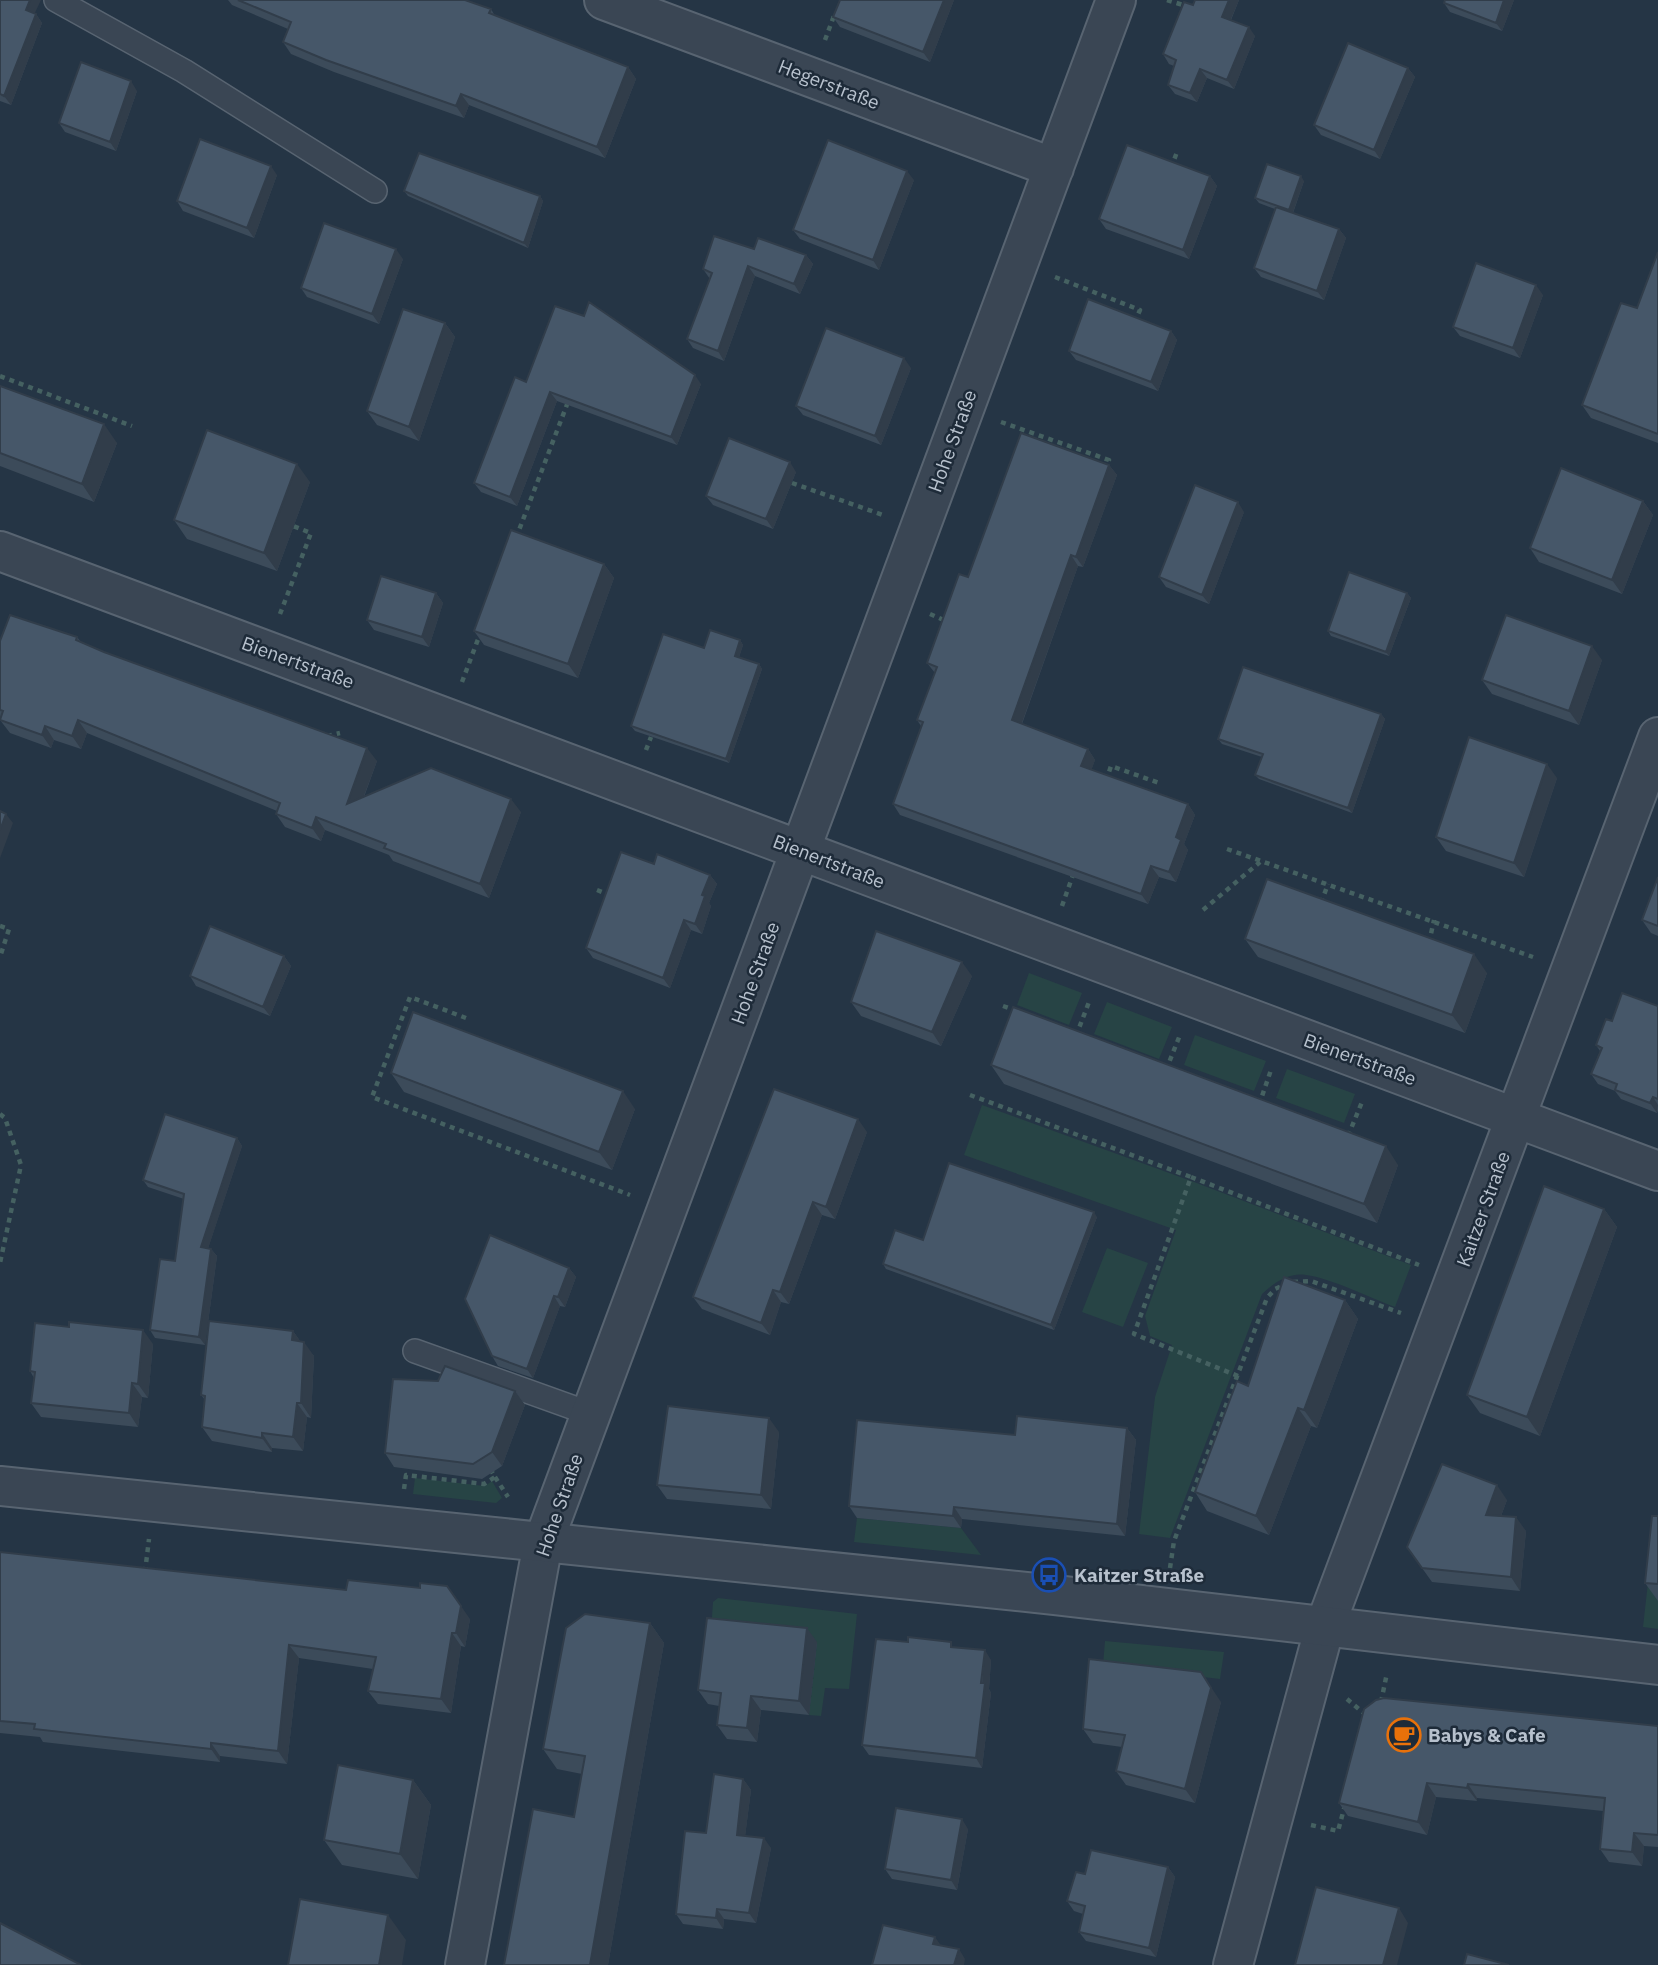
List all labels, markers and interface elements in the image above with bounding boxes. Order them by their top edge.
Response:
street label: Hegerstraße [775,54,883,114]
street label: Hohe Straße [922,387,982,495]
street label: Bienertstraße [238,631,358,693]
street label: Bienertstraße [770,829,888,893]
street label: Hohe Straße [725,919,785,1027]
street label: Bienertstraße [1300,1028,1420,1090]
street label: Kaitzer Straße [1451,1148,1515,1270]
street label: Hohe Straße [530,1450,588,1560]
bus stop icon: Kaitzer Straße [1030,1556,1068,1594]
place label: Kaitzer Straße [1074,1563,1204,1587]
cafe icon: Babys & Cafe [1385,1716,1423,1754]
place label: Babys & Cafe [1428,1723,1546,1747]

